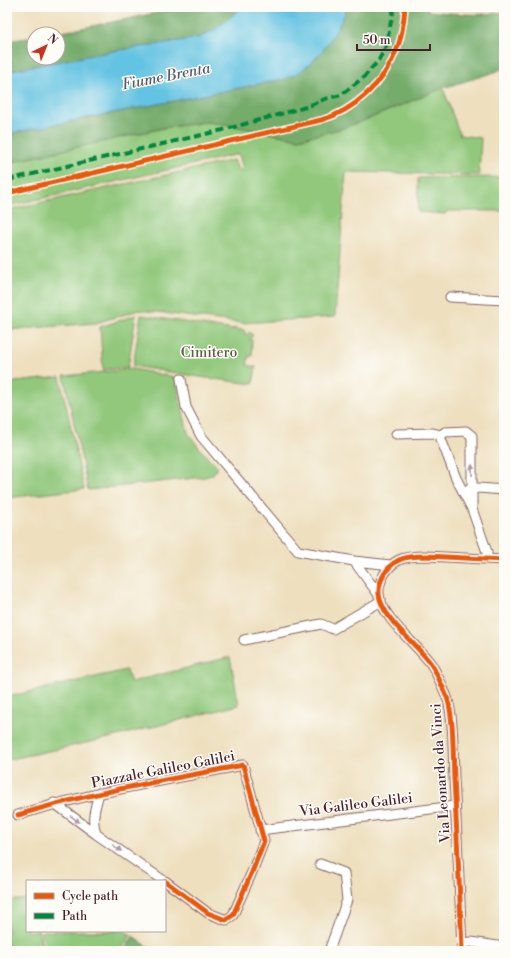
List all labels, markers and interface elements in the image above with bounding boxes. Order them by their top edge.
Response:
north arrow [26,26,66,66]
scale bar [357,26,430,52]
text: N [44,31,60,48]
text: 50 m [363,33,391,48]
water label: Fiume Brenta [120,59,212,94]
park label: Cimitero [181,344,237,362]
one-way arrow [469,463,475,476]
street label: Via Leonardo da Vinci [427,702,455,844]
street label: Piazzale Galileo Galilei [90,747,237,793]
street label: Via Galileo Galilei [297,789,414,821]
one-way arrow [70,814,81,823]
one-way arrow [112,844,122,852]
legend [26,880,166,932]
text: Cycle path [62,889,118,904]
text: Path [62,909,87,924]

